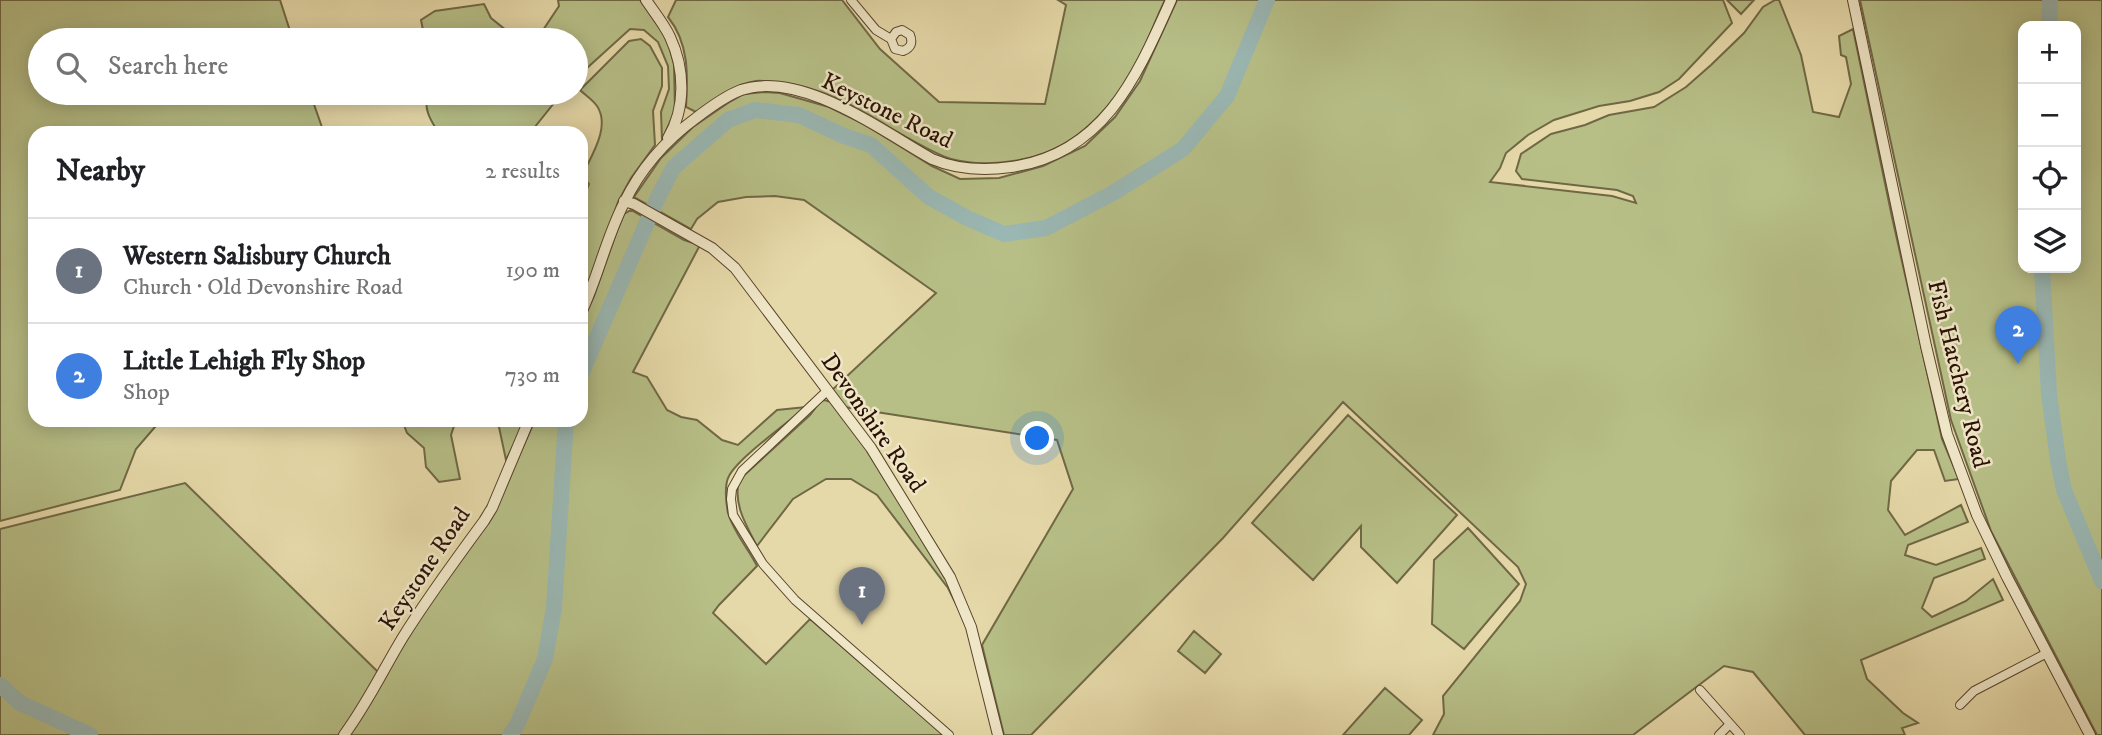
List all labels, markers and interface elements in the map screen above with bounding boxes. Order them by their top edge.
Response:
map controls [2018,21,2081,273]
button: + [2018,21,2081,84]
search box [28,28,588,105]
icon: search [52,48,90,86]
text: Search here [108,50,228,83]
street label: Keystone Road [816,66,958,156]
button: − [2018,84,2081,147]
button: locate [2018,147,2081,210]
text: Nearby [56,153,145,190]
text: 2 results [485,157,560,186]
button: layers [2018,210,2081,273]
text: Western Salisbury Church [123,240,391,273]
text: 1 [75,256,83,285]
text: 190 m [506,256,560,285]
text: Church · Old Devonshire Road [123,273,403,302]
street label: Fish Hatchery Road [1920,277,1996,471]
pin: 2 [1995,306,2041,364]
text: Little Lehigh Fly Shop [123,345,365,378]
street label: Devonshire Road [814,348,932,498]
text: 2 [73,361,85,390]
text: 730 m [505,361,560,390]
text: Shop [123,378,170,407]
your location [1020,421,1054,455]
street label: Keystone Road [373,502,477,636]
pin: 1 [839,567,885,625]

